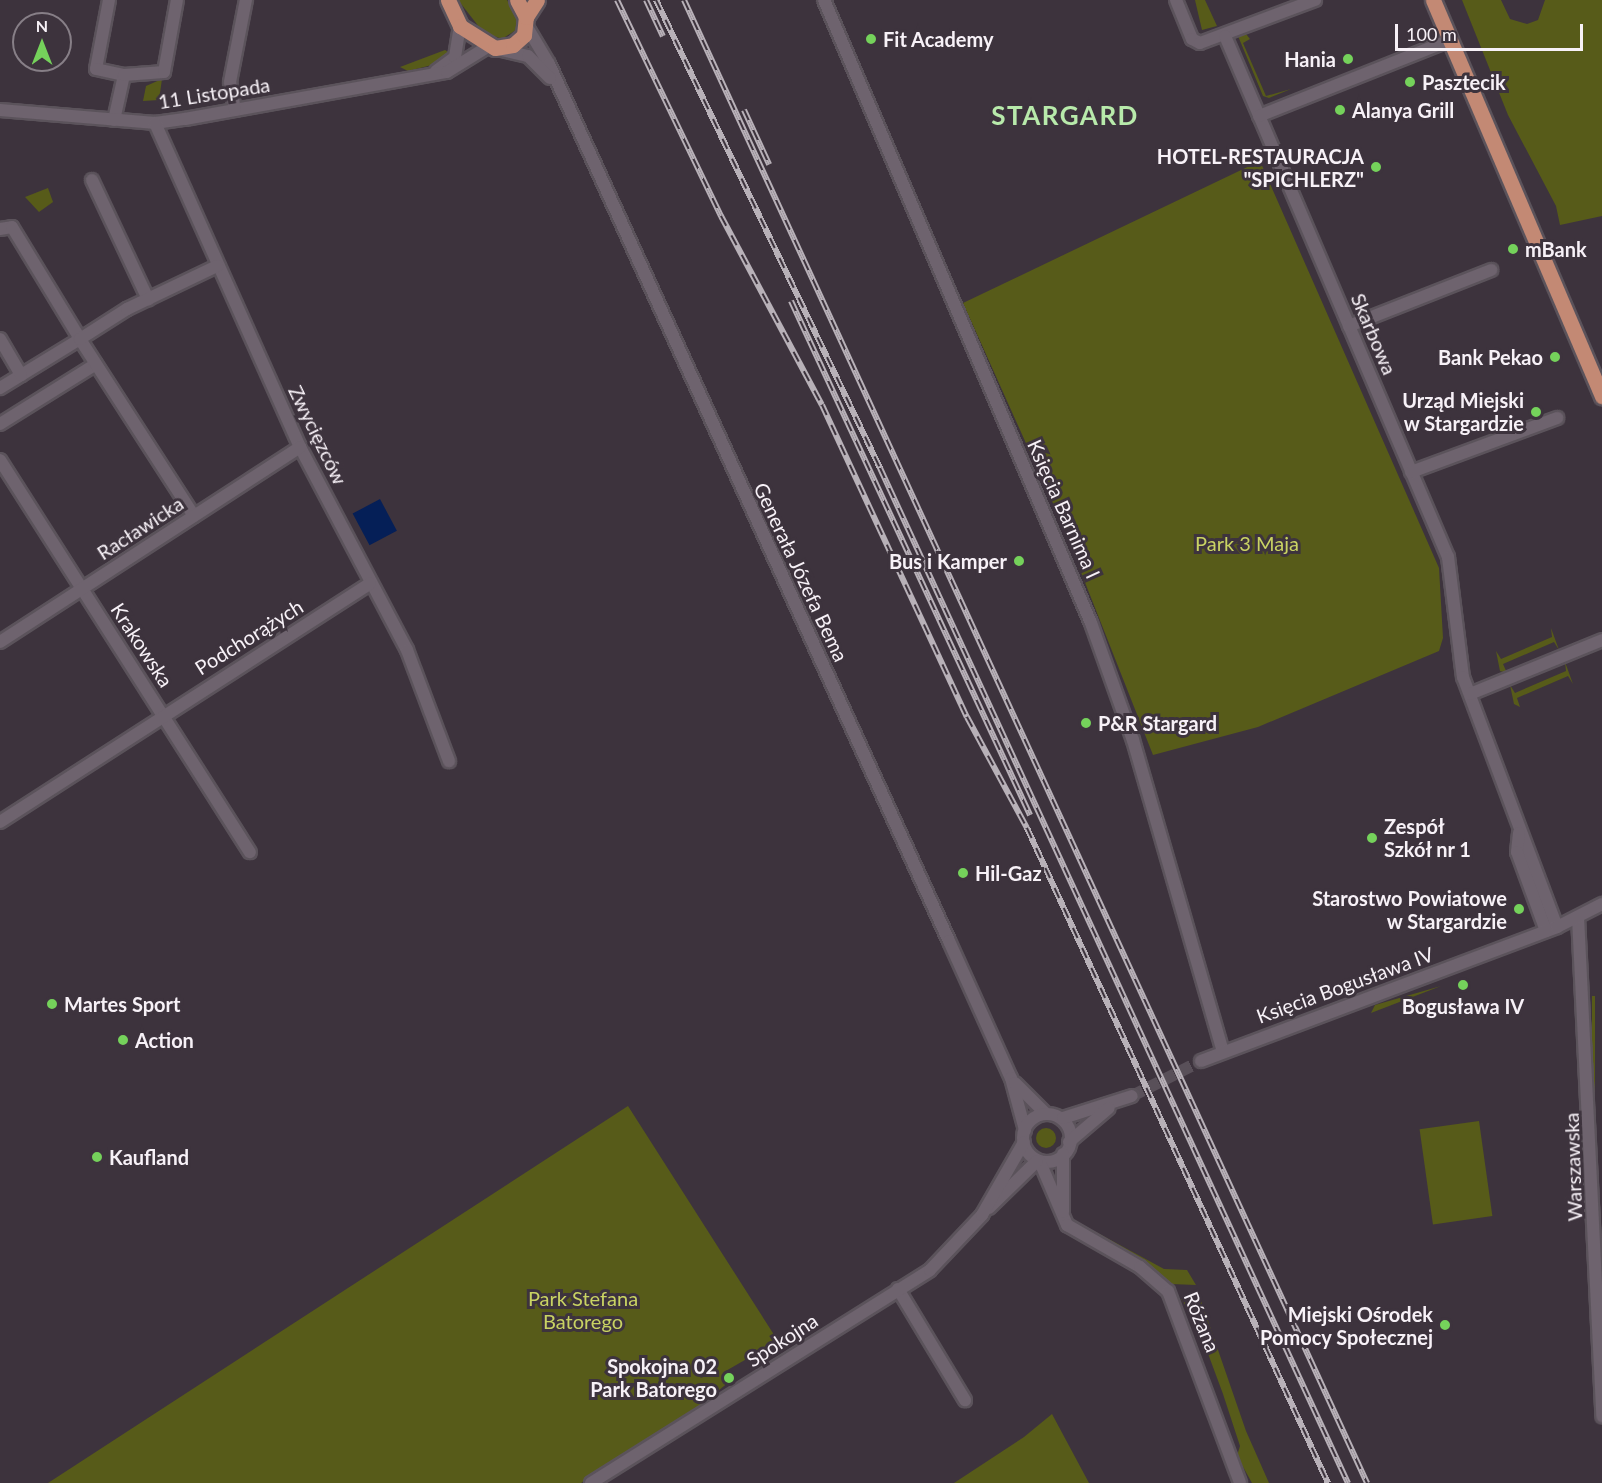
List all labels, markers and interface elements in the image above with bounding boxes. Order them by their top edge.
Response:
north arrow [12,12,72,72]
scale bar [1398,12,1586,50]
text: N [36,16,48,35]
text: 100 m [1406,23,1457,45]
place label: Fit Academy [883,27,994,51]
marker: Fit Academy [864,32,878,46]
place label: Hania [1284,47,1336,71]
marker: Hania [1341,52,1355,66]
place label: Pasztecik [1422,70,1506,94]
street label: 11 Listopada [156,72,272,114]
marker: Pasztecik [1403,75,1417,89]
place label: Alanya Grill [1352,98,1454,122]
district label: STARGARD [991,100,1139,132]
marker: Alanya Grill [1333,103,1347,117]
place label: HOTEL-RESTAURACJA "SPICHLERZ" [1157,144,1364,191]
marker: HOTEL-RESTAURACJA "SPICHLERZ" [1369,160,1383,174]
place label: mBank [1525,237,1587,261]
marker: mBank [1506,242,1520,256]
street label: Skarbowa [1346,290,1402,378]
place label: Bank Pekao [1438,345,1543,369]
marker: Bank Pekao [1548,350,1562,364]
street label: Zwycięzców [284,382,352,488]
place label: Urząd Miejski w Stargardzie [1402,388,1524,435]
marker: Urząd Miejski w Stargardzie [1529,405,1543,419]
street label: Księcia Barnima I [1023,436,1105,582]
street label: Generała Józefa Bema [749,478,853,666]
street label: Racławicka [92,491,188,565]
park label: Park 3 Maja [1195,531,1299,555]
place label: Bus i Kamper [889,549,1007,573]
marker: Bus i Kamper [1012,554,1026,568]
street label: Podchorążych [191,594,307,680]
street label: Krakowska [106,598,178,692]
place label: P&R Stargard [1098,711,1217,735]
marker: P&R Stargard [1079,716,1093,730]
place label: Zespół Szkół nr 1 [1384,814,1472,861]
marker: Zespół Szkół nr 1 [1365,831,1379,845]
place label: Hil-Gaz [975,861,1042,885]
marker: Hil-Gaz [956,866,970,880]
place label: Starostwo Powiatowe w Stargardzie [1312,886,1507,933]
marker: Starostwo Powiatowe w Stargardzie [1512,902,1526,916]
street label: Księcia Bogusława IV [1253,942,1437,1028]
marker: Bogusława IV [1456,978,1470,992]
place label: Martes Sport [64,992,180,1016]
place label: Bogusława IV [1402,994,1524,1018]
marker: Martes Sport [45,997,59,1011]
place label: Action [135,1028,194,1052]
marker: Action [116,1033,130,1047]
street label: Warszawska [1559,1112,1587,1222]
place label: Kaufland [109,1145,189,1169]
marker: Kaufland [90,1150,104,1164]
park label: Park Stefana Batorego [528,1286,638,1333]
street label: Różana [1179,1288,1225,1356]
place label: Miejski Ośrodek Pomocy Społecznej [1260,1302,1433,1349]
street label: Spokojna [742,1308,822,1372]
marker: Miejski Ośrodek Pomocy Społecznej [1438,1318,1452,1332]
place label: Spokojna 02 Park Batorego [590,1354,717,1401]
marker: Spokojna 02 Park Batorego [722,1371,736,1385]

